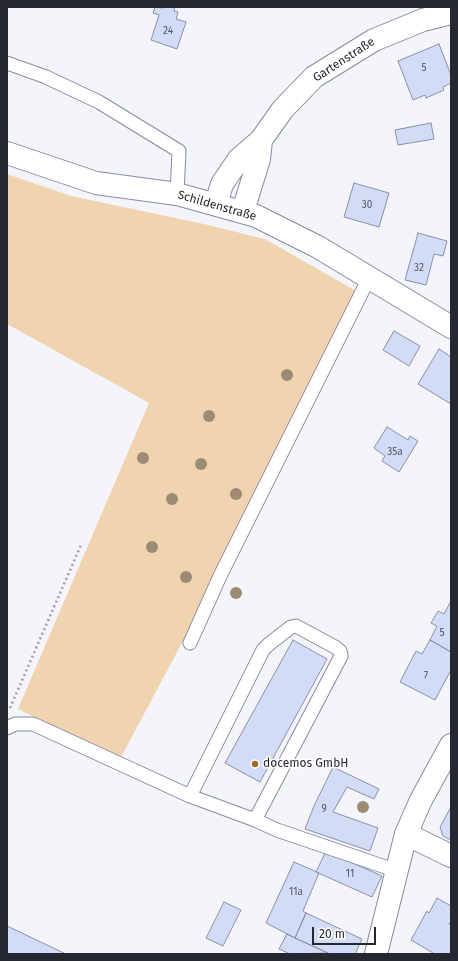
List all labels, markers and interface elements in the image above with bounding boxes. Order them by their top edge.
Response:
house number: 24 [163,25,173,37]
street label: Gartenstraße [310,35,378,85]
house number: 5 [421,62,427,74]
street label: Schildenstraße [176,188,258,224]
house number: 30 [362,199,372,211]
house number: 32 [414,262,424,274]
house number: 35a [387,446,403,458]
house number: 5 [439,627,445,639]
house number: 7 [424,670,428,682]
place label: docemos GmbH [263,757,348,771]
marker: docemos GmbH [250,759,260,769]
house number: 9 [321,803,327,815]
house number: 11 [346,868,354,880]
house number: 11a [289,886,303,898]
scale bar [314,919,378,945]
text: 20 m [319,927,345,941]

